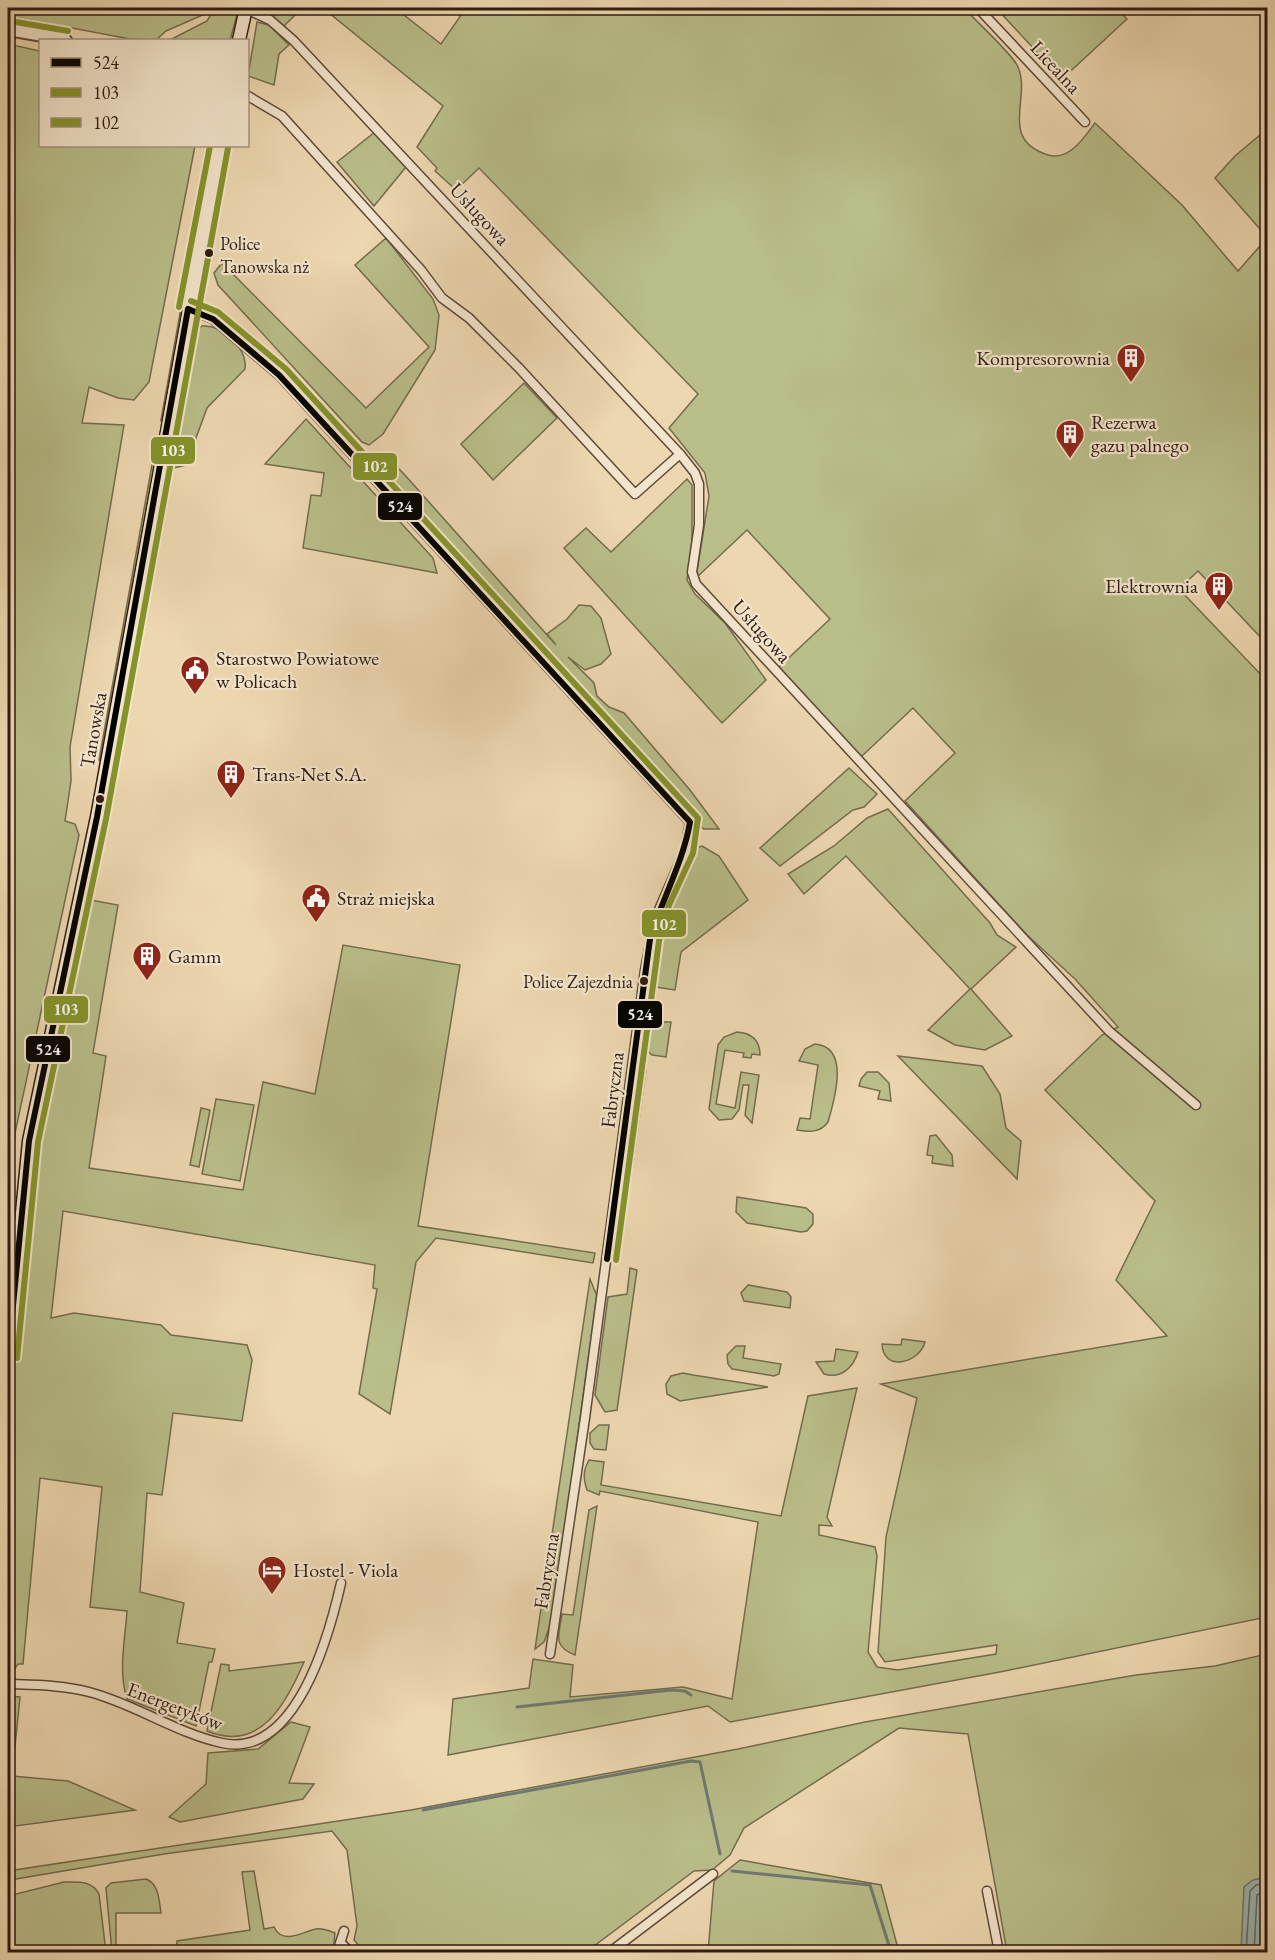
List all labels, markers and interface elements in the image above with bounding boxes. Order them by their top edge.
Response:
street label: Licealna [1025,35,1087,99]
legend [39,39,249,147]
text: 524 [93,51,119,74]
text: 103 [93,81,119,104]
text: 102 [93,111,119,134]
street label: Usługowa [444,177,516,251]
place label: Police Tanowska nż [220,232,309,278]
marker: Police Tanowska nż [203,247,215,259]
building icon: Kompresorownia [1115,342,1147,384]
place label: Kompresorownia [976,345,1110,371]
place label: Rezerwa gazu palnego [1091,409,1189,458]
building icon: Rezerwa gazu palnego [1054,418,1086,460]
line badge: 103 [150,436,196,465]
text: 103 [160,440,186,461]
line badge: 102 [352,452,398,481]
text: 102 [362,456,388,477]
line badge: 524 [377,492,423,521]
text: 524 [387,496,413,517]
building icon: Elektrownia [1203,570,1235,612]
place label: Elektrownia [1105,573,1198,599]
street label: Usługowa [727,594,797,668]
place label: Starostwo Powiatowe w Policach [216,645,379,694]
public building icon: Starostwo Powiatowe w Policach [179,654,211,696]
street label: Tanowska [74,690,112,770]
building icon: Trans-Net S.A. [215,758,247,800]
place label: Trans-Net S.A. [252,761,367,787]
unlabelled marker [94,793,106,805]
public building icon: Straż miejska [300,882,332,924]
place label: Straż miejska [337,885,435,911]
line badge: 102 [641,909,687,938]
text: 102 [651,914,677,935]
building icon: Gamm [131,940,163,982]
place label: Gamm [168,943,222,969]
place label: Police Zajezdnia [523,970,634,993]
marker: Police Zajezdnia [638,975,650,987]
line badge: 103 [43,995,89,1024]
text: 103 [53,999,79,1020]
line badge: 524 [617,1000,663,1029]
text: 524 [627,1004,653,1025]
line badge: 524 [25,1035,71,1063]
text: 524 [35,1039,61,1060]
street label: Fabryczna [594,1050,630,1130]
street label: Fabryczna [527,1531,565,1611]
hotel icon: Hostel - Viola [256,1554,288,1596]
place label: Hostel - Viola [293,1557,398,1583]
street label: Energetyków [123,1676,227,1736]

